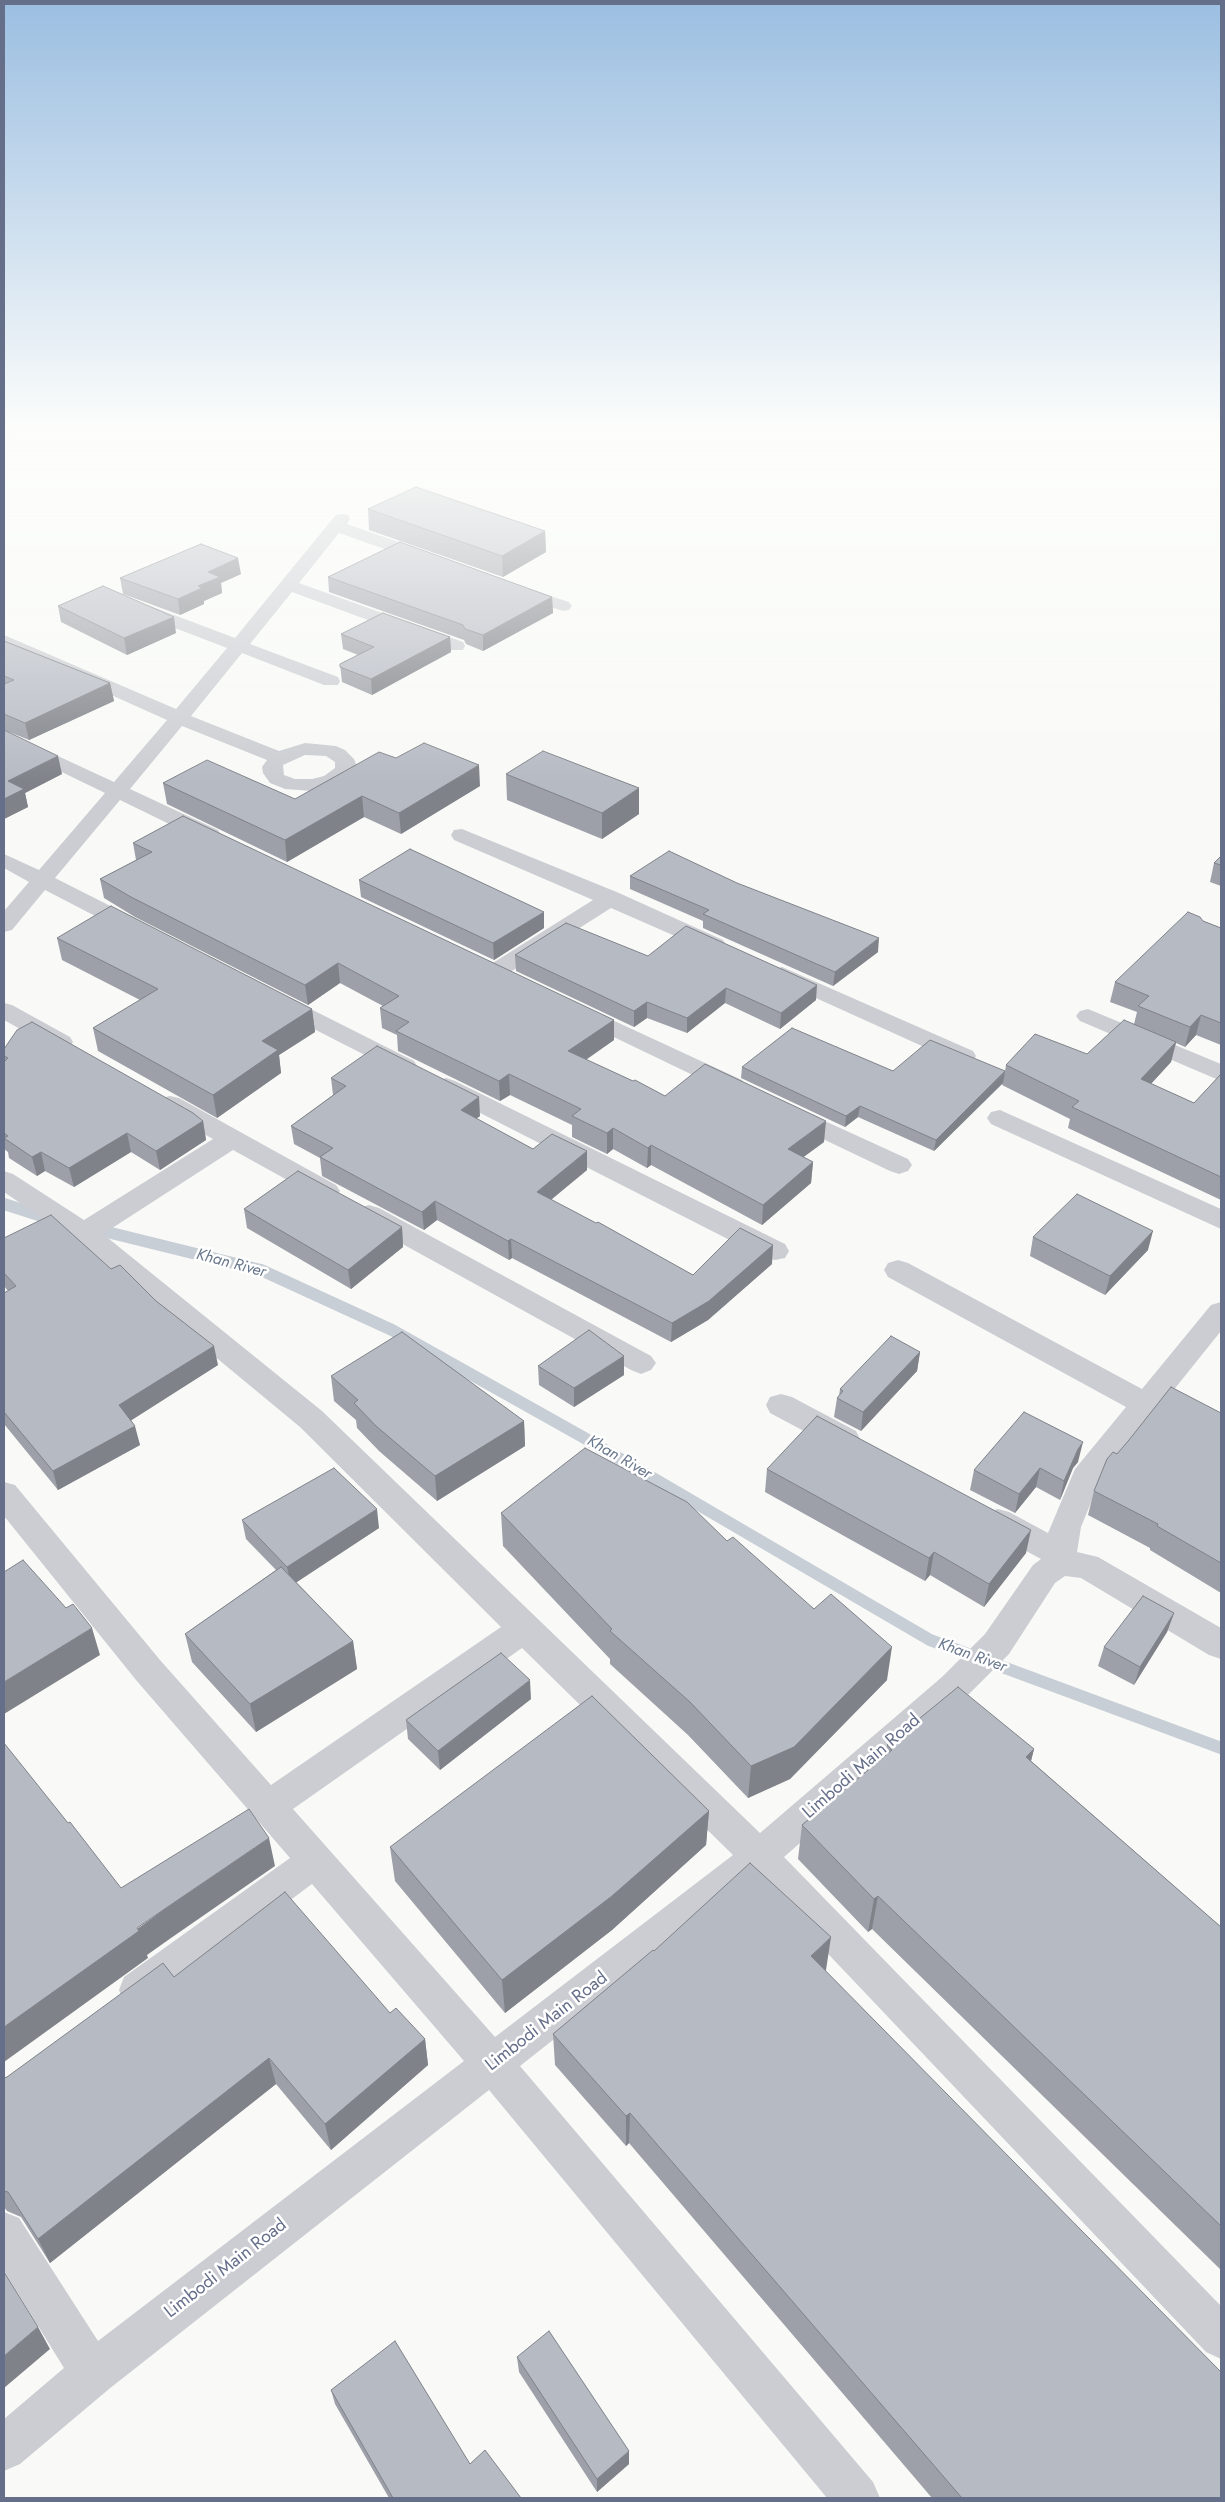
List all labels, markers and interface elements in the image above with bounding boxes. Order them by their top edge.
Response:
water label: Khan River [194,1245,268,1283]
water label: Khan River [583,1432,655,1484]
water label: Khan River [935,1635,1009,1677]
street label: Limbodi Main Road [799,1710,925,1824]
street label: Limbodi Main Road [482,1968,612,2076]
street label: Limbodi Main Road [161,2215,291,2323]

